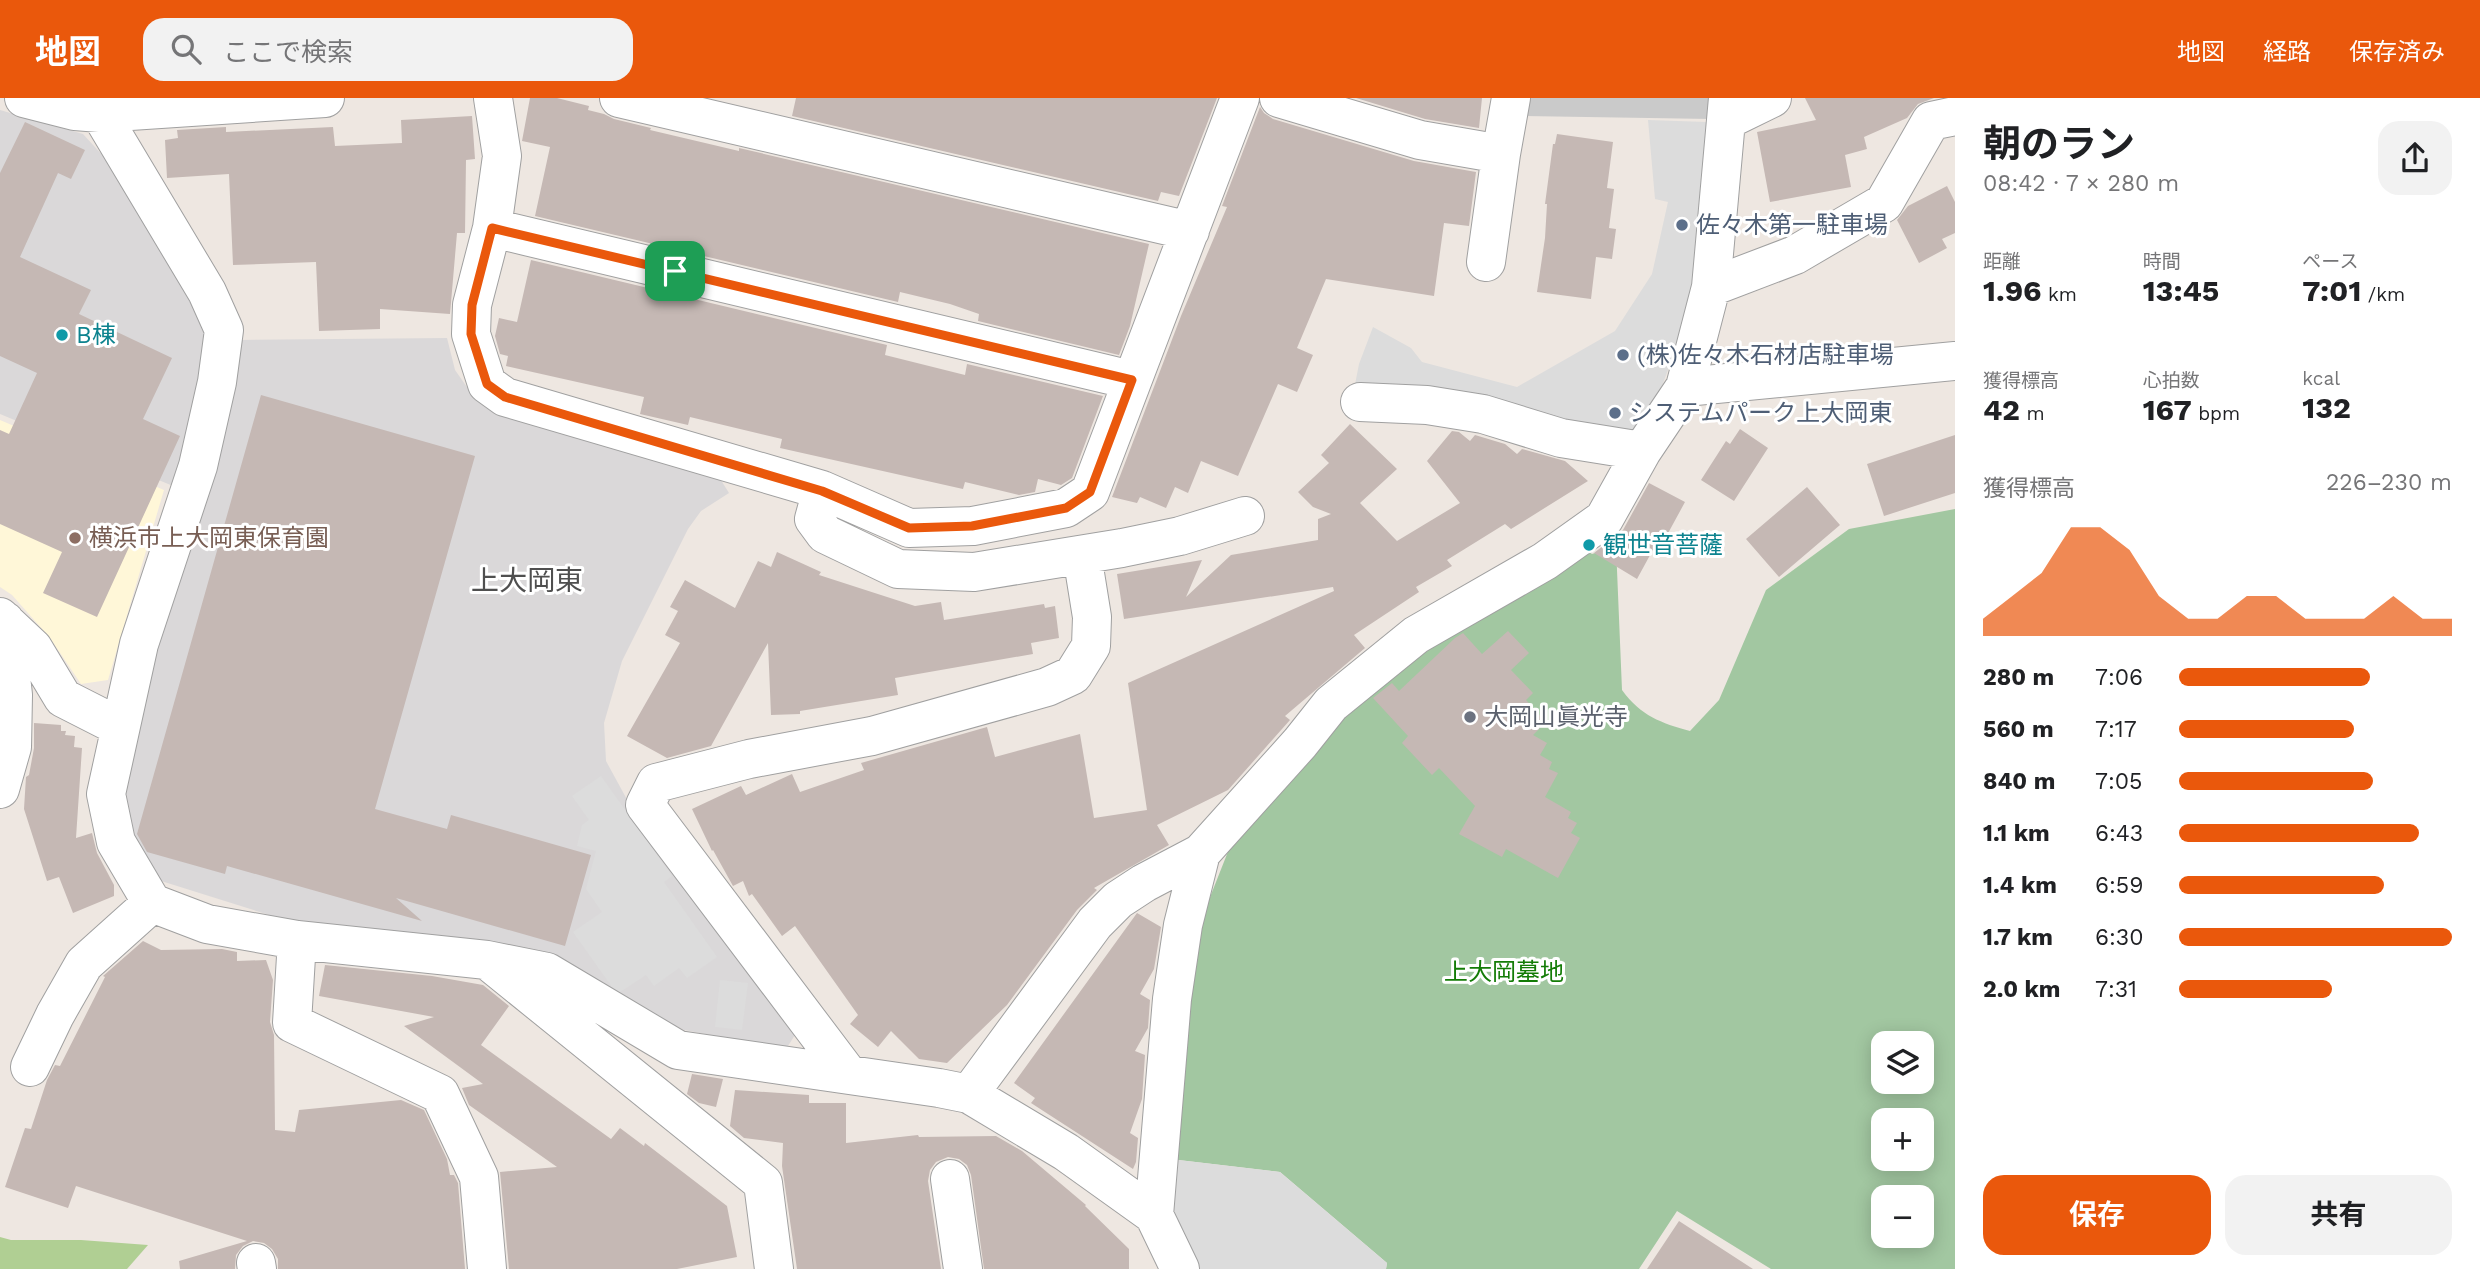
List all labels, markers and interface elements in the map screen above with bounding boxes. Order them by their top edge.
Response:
search box [143,18,633,81]
icon: search [167,30,205,68]
text: 地図 [35,32,101,71]
text: ここで検索 [223,37,353,67]
text: 地図 [2177,38,2225,66]
text: 経路 [2263,38,2311,66]
text: 保存済み [2349,38,2445,66]
button: share [2378,121,2452,195]
text: 朝のラン [1983,122,2135,166]
text: 08:42 · 7 × 280 m [1983,170,2179,197]
place label: 佐々木第一駐車場 [1696,211,1888,239]
marker: 佐々木第一駐車場 [1674,217,1690,233]
pin [645,241,705,301]
text: 距離 [1983,250,2021,273]
text: 時間 [2143,250,2181,273]
text: ペース [2302,250,2358,273]
icon: arrive [656,252,694,290]
text: 1.96 [1983,273,2042,308]
text: 13:45 [2143,273,2219,308]
text: 7:01 [2302,273,2361,308]
text: km [2042,283,2077,306]
text: /km [2361,283,2405,306]
place label: B棟 [76,321,116,349]
marker: B棟 [54,327,70,343]
place label: (株)佐々木石材店駐車場 [1637,341,1894,369]
marker: (株)佐々木石材店駐車場 [1615,347,1631,363]
text: kcal [2302,367,2340,390]
text: 獲得標高 [1983,369,2059,392]
text: 心拍数 [2143,369,2200,392]
text: 132 [2302,390,2351,425]
text: 42 [1983,392,2020,427]
text: 167 [2143,392,2192,427]
place label: システムパーク上大岡東 [1629,399,1892,427]
text: m [2020,402,2045,425]
text: bpm [2192,402,2240,425]
marker: システムパーク上大岡東 [1607,405,1623,421]
text: 226–230 m [2326,469,2452,496]
text: 獲得標高 [1983,475,2075,502]
place label: 横浜市上大岡東保育園 [89,524,329,552]
marker: 横浜市上大岡東保育園 [67,530,83,546]
place label: 観世音菩薩 [1603,531,1723,559]
marker: 観世音菩薩 [1581,537,1597,553]
district label: 上大岡東 [471,564,583,597]
text: 280 m [1983,664,2054,691]
text: 7:06 [2095,664,2143,691]
place label: 大岡山眞光寺 [1484,703,1628,731]
marker: 大岡山眞光寺 [1462,709,1478,725]
text: 560 m [1983,716,2054,743]
text: 7:17 [2095,716,2137,743]
text: 840 m [1983,768,2055,795]
text: 7:05 [2095,768,2142,795]
text: 1.1 km [1983,820,2050,847]
text: 6:43 [2095,820,2143,847]
text: 1.4 km [1983,872,2057,899]
text: 6:59 [2095,872,2143,899]
text: 1.7 km [1983,924,2053,951]
text: 6:30 [2095,924,2144,951]
park label: 上大岡墓地 [1444,958,1564,986]
text: 2.0 km [1983,976,2061,1003]
text: 7:31 [2095,976,2137,1003]
map controls [1871,1031,1934,1248]
button: layers [1871,1031,1934,1094]
button: + [1871,1108,1934,1171]
button: 保存 [1983,1175,2211,1255]
button: 共有 [2225,1175,2452,1255]
button: − [1871,1185,1934,1248]

